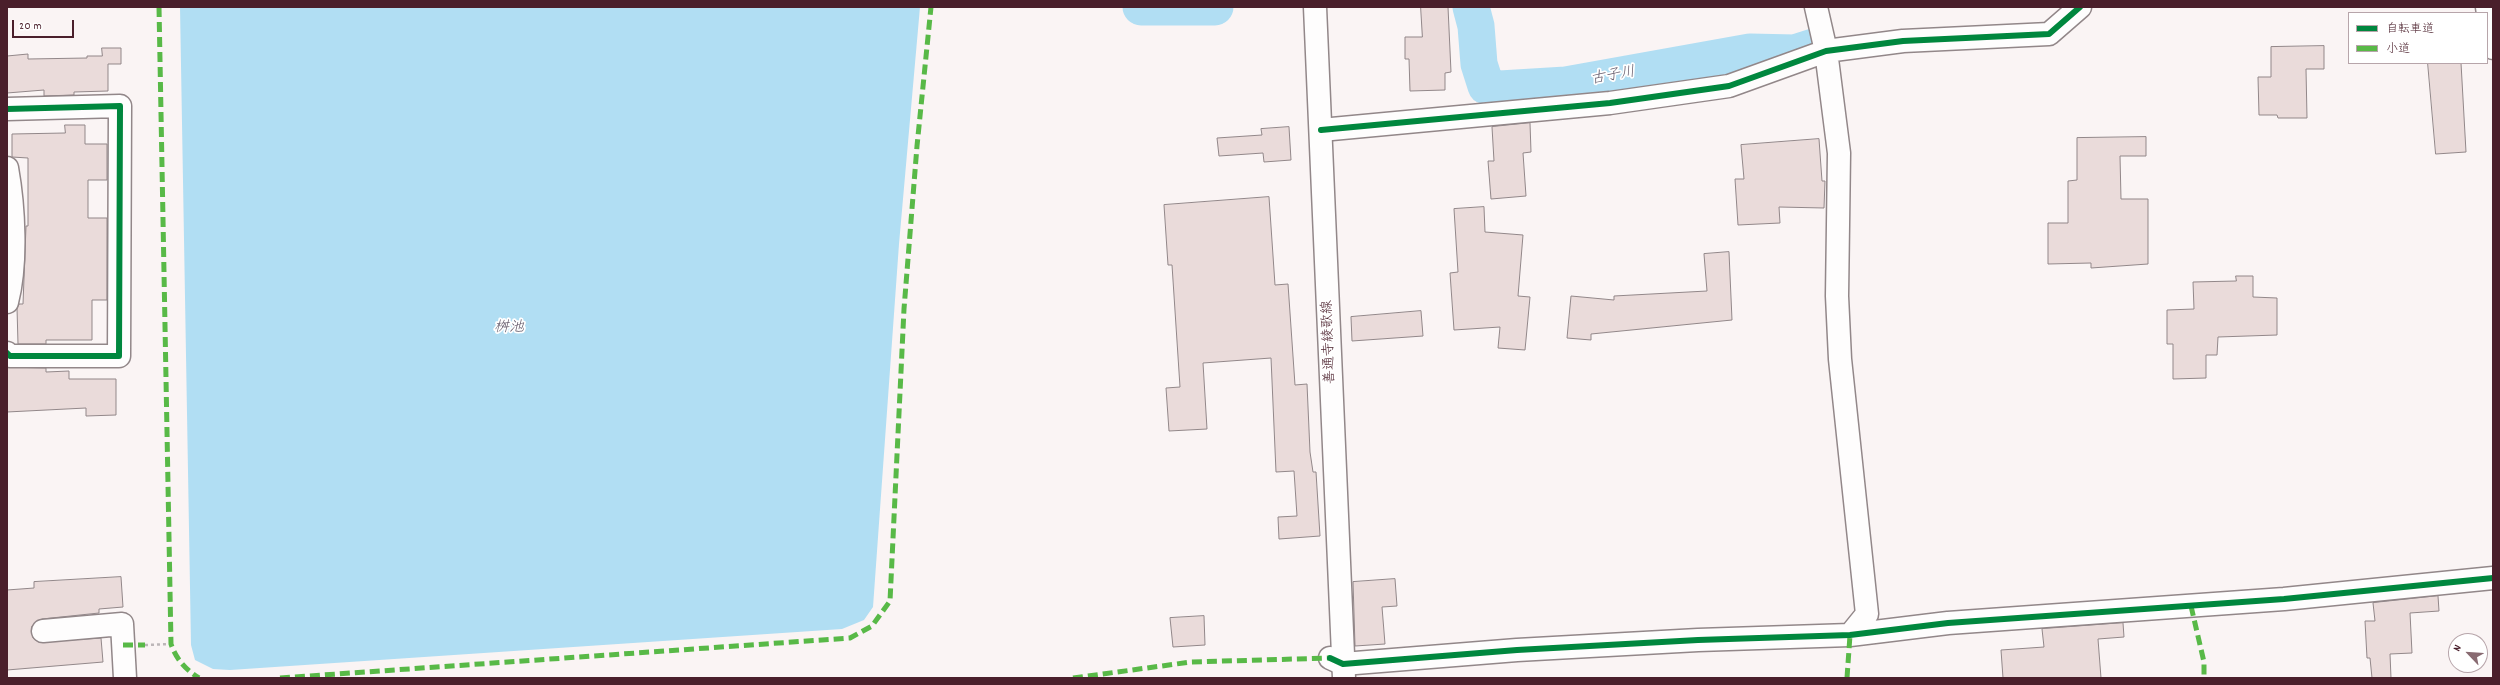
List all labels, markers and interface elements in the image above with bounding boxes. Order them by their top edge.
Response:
scale bar [14,12,76,38]
legend [2348,12,2488,64]
text: 20 m [19,18,42,35]
text: 自転車道 [2386,21,2434,38]
text: 小道 [2386,41,2410,58]
water label: 古子川 [1589,64,1637,90]
street label: 善通寺綾歌線 [1320,300,1340,384]
water label: 桝池 [494,320,524,338]
north arrow [2448,633,2488,673]
text: N [2450,643,2466,654]

